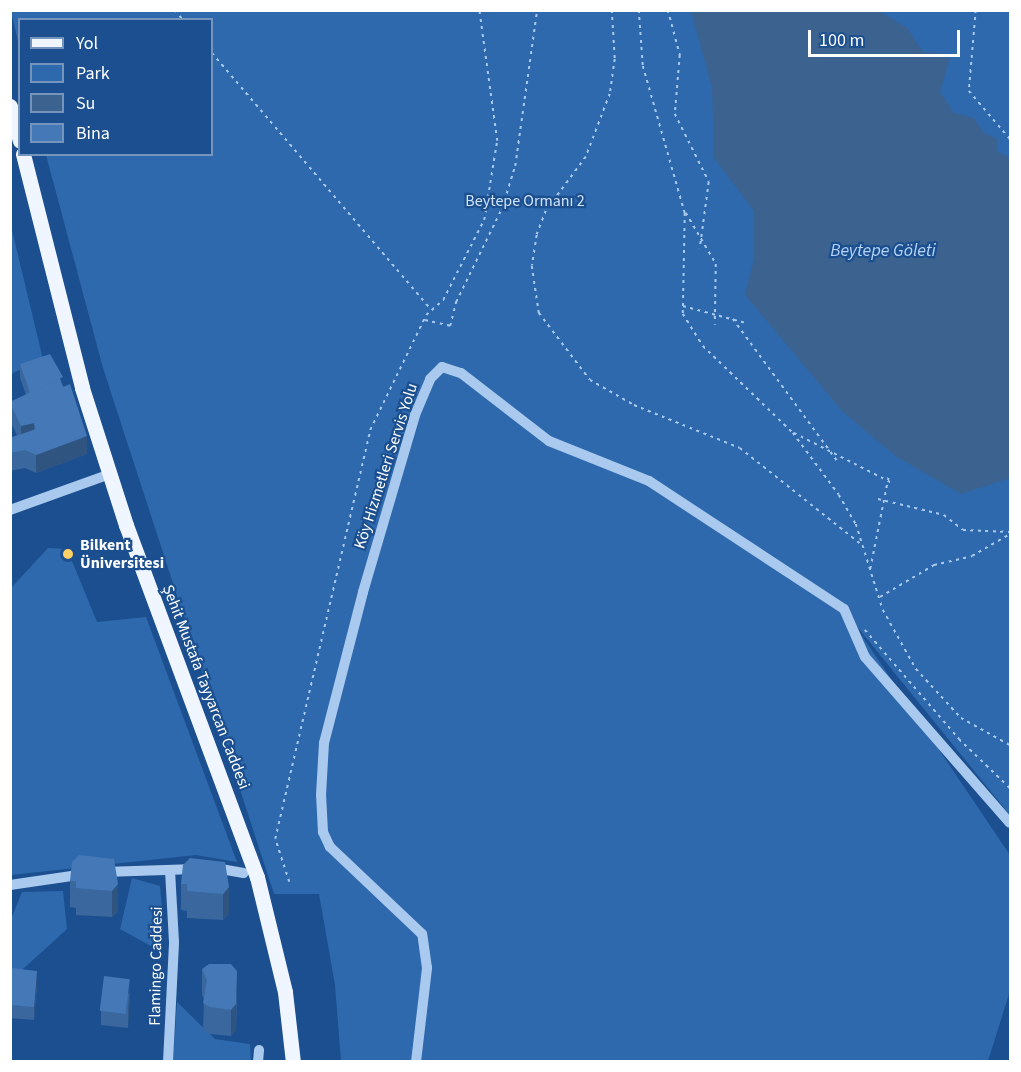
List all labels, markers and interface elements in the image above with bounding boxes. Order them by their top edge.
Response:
legend [18,18,213,156]
scale bar [811,18,962,56]
text: 100 m [819,28,864,53]
text: Yol [76,31,98,56]
text: Park [76,61,110,86]
text: Su [76,91,95,116]
text: Bina [76,121,110,146]
park label: Beytepe Ormanı 2 [465,191,585,211]
water label: Beytepe Göleti [830,240,936,262]
street label: Köy Hizmetleri Servis Yolu [350,381,422,551]
place label: Bilkent Üniversitesi [80,535,164,573]
marker: Bilkent Üniversitesi [61,547,75,561]
street label: Şehit Mustafa Tayyarcan Caddesi [158,582,254,792]
street label: Flamingo Caddesi [145,906,167,1026]

